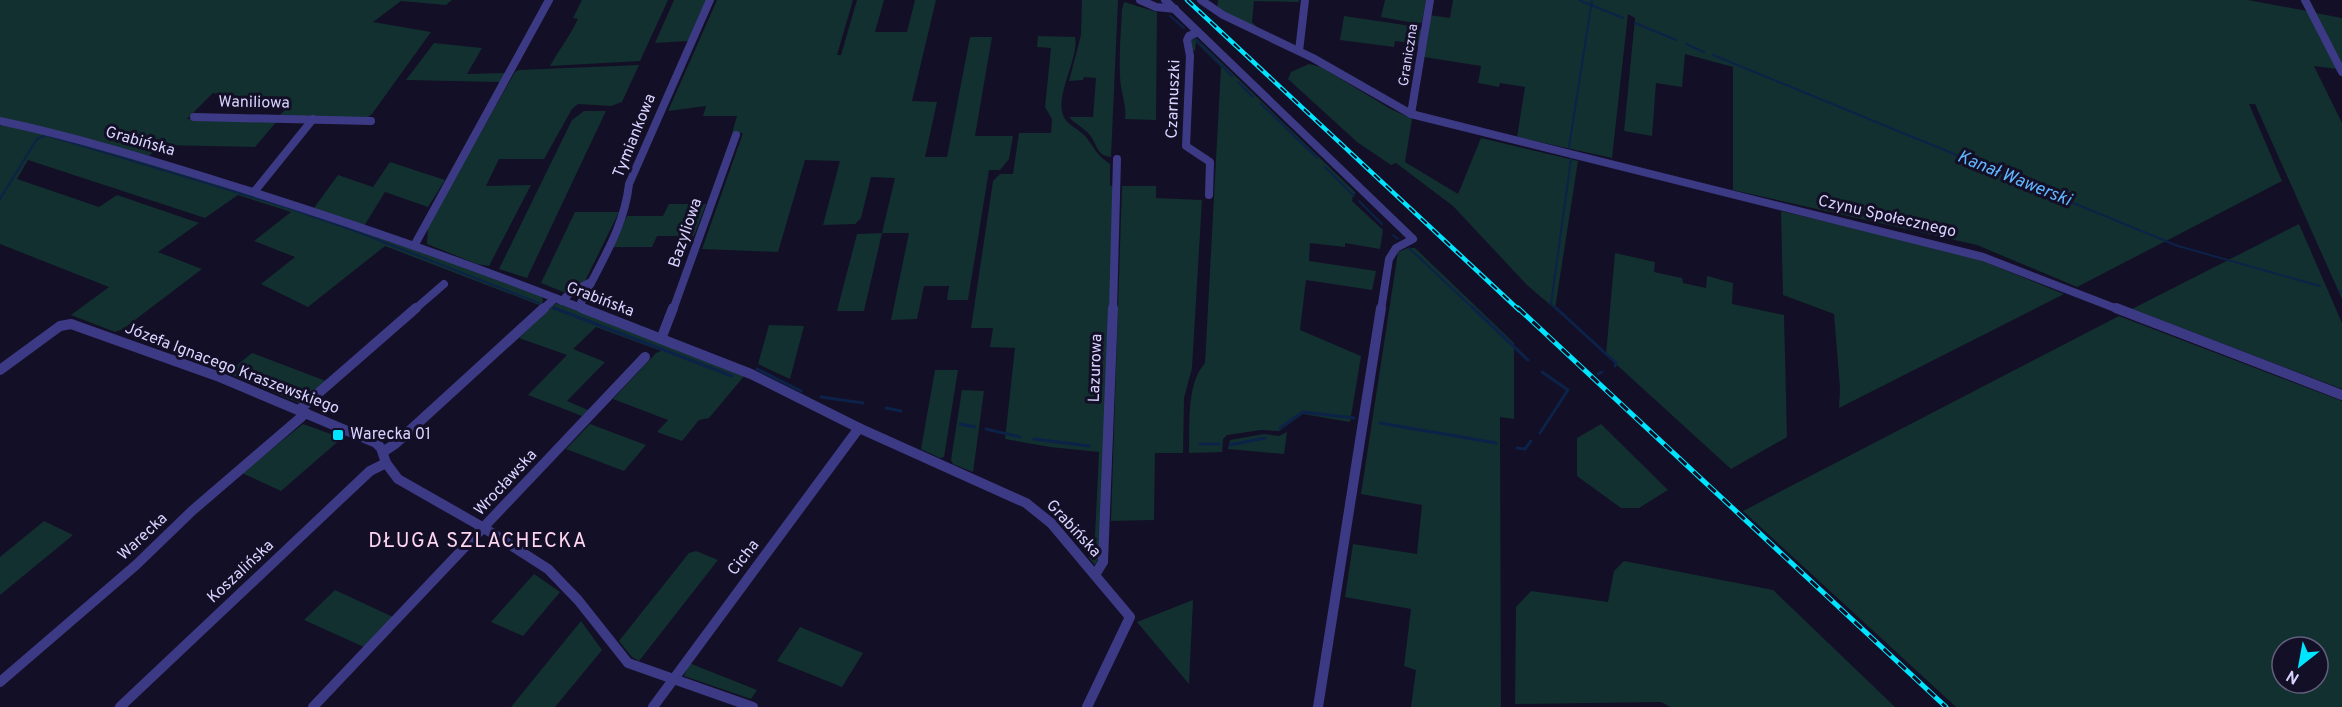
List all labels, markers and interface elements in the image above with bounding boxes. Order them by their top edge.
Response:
street label: Graniczna [1396,23,1422,87]
street label: Czarnuszki [1163,59,1185,139]
street label: Tymiankowa [609,91,661,181]
street label: Waniliowa [218,92,290,114]
street label: Grabińska [103,123,177,161]
water label: Kanał Wawerski [1954,146,2076,213]
street label: Czynu Społecznego [1816,191,1958,243]
street label: Bazyliowa [665,196,707,270]
street label: Grabińska [563,278,637,322]
street label: Józefa Ignacego Kraszewskiego [122,319,342,419]
street label: Lazurowa [1085,333,1107,403]
place label: Warecka 01 [350,425,431,445]
marker: Warecka 01 [331,428,345,442]
street label: Wrocławska [470,446,542,520]
street label: Grabińska [1041,496,1105,562]
street label: Warecka [114,509,172,565]
district label: DŁUGA SZLACHECKA [368,529,588,555]
street label: Koszalińska [203,536,279,608]
street label: Cicha [724,536,764,580]
north arrow [2270,635,2330,695]
text: N [2283,665,2303,688]

